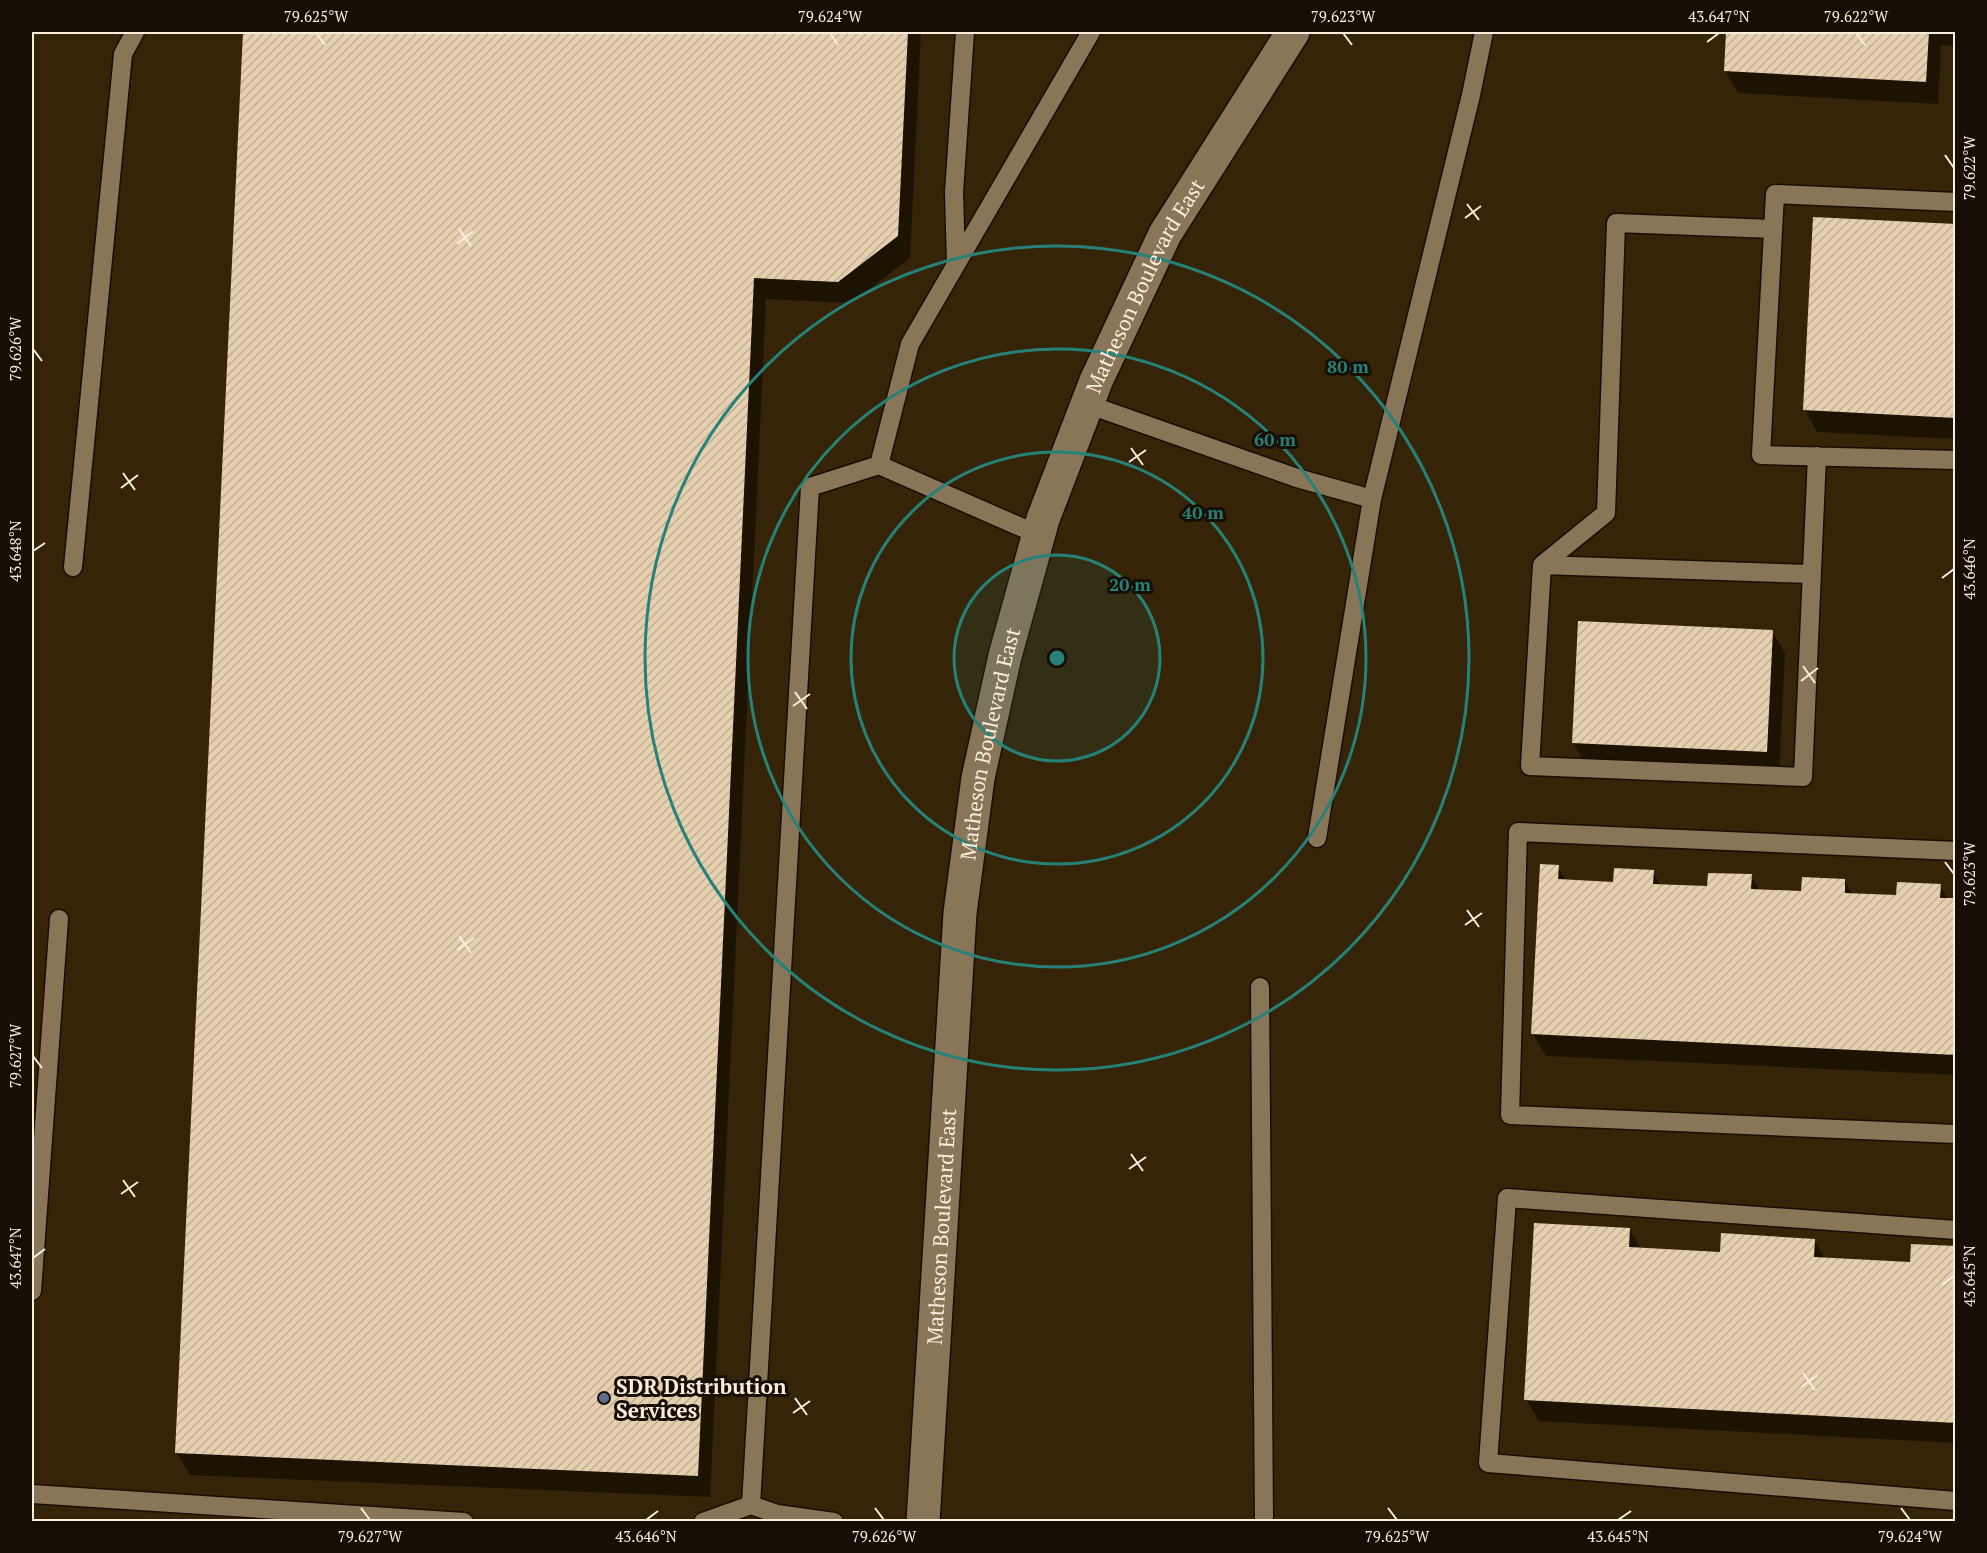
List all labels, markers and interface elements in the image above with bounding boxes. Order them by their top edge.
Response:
text: 79.625°W [284,6,349,26]
text: 79.624°W [798,6,863,26]
text: 79.623°W [1311,6,1376,26]
text: 43.647°N [1688,6,1750,26]
text: 79.622°W [1824,6,1889,26]
text: 79.622°W [1959,135,1979,200]
street label: Matheson Boulevard East [1079,173,1211,397]
text: 79.626°W [5,316,25,381]
text: 80 m [1327,354,1369,378]
text: 60 m [1254,427,1296,451]
text: 40 m [1182,500,1224,524]
text: 43.648°N [5,520,25,582]
text: 43.646°N [1959,538,1979,600]
text: 20 m [1109,572,1151,596]
street label: Matheson Boulevard East [953,624,1026,862]
centre of rings [1047,648,1067,668]
text: 79.623°W [1959,841,1979,906]
text: 79.627°W [5,1023,25,1088]
street label: Matheson Boulevard East [920,1107,962,1346]
text: 43.647°N [5,1227,25,1289]
text: 43.645°N [1959,1245,1979,1307]
place label: SDR Distribution Services [616,1372,787,1424]
marker: SDR Distribution Services [597,1391,611,1405]
text: 79.627°W [338,1526,403,1546]
text: 43.646°N [615,1526,677,1546]
text: 79.626°W [852,1526,917,1546]
text: 79.625°W [1365,1526,1430,1546]
text: 43.645°N [1587,1526,1649,1546]
text: 79.624°W [1878,1526,1943,1546]

